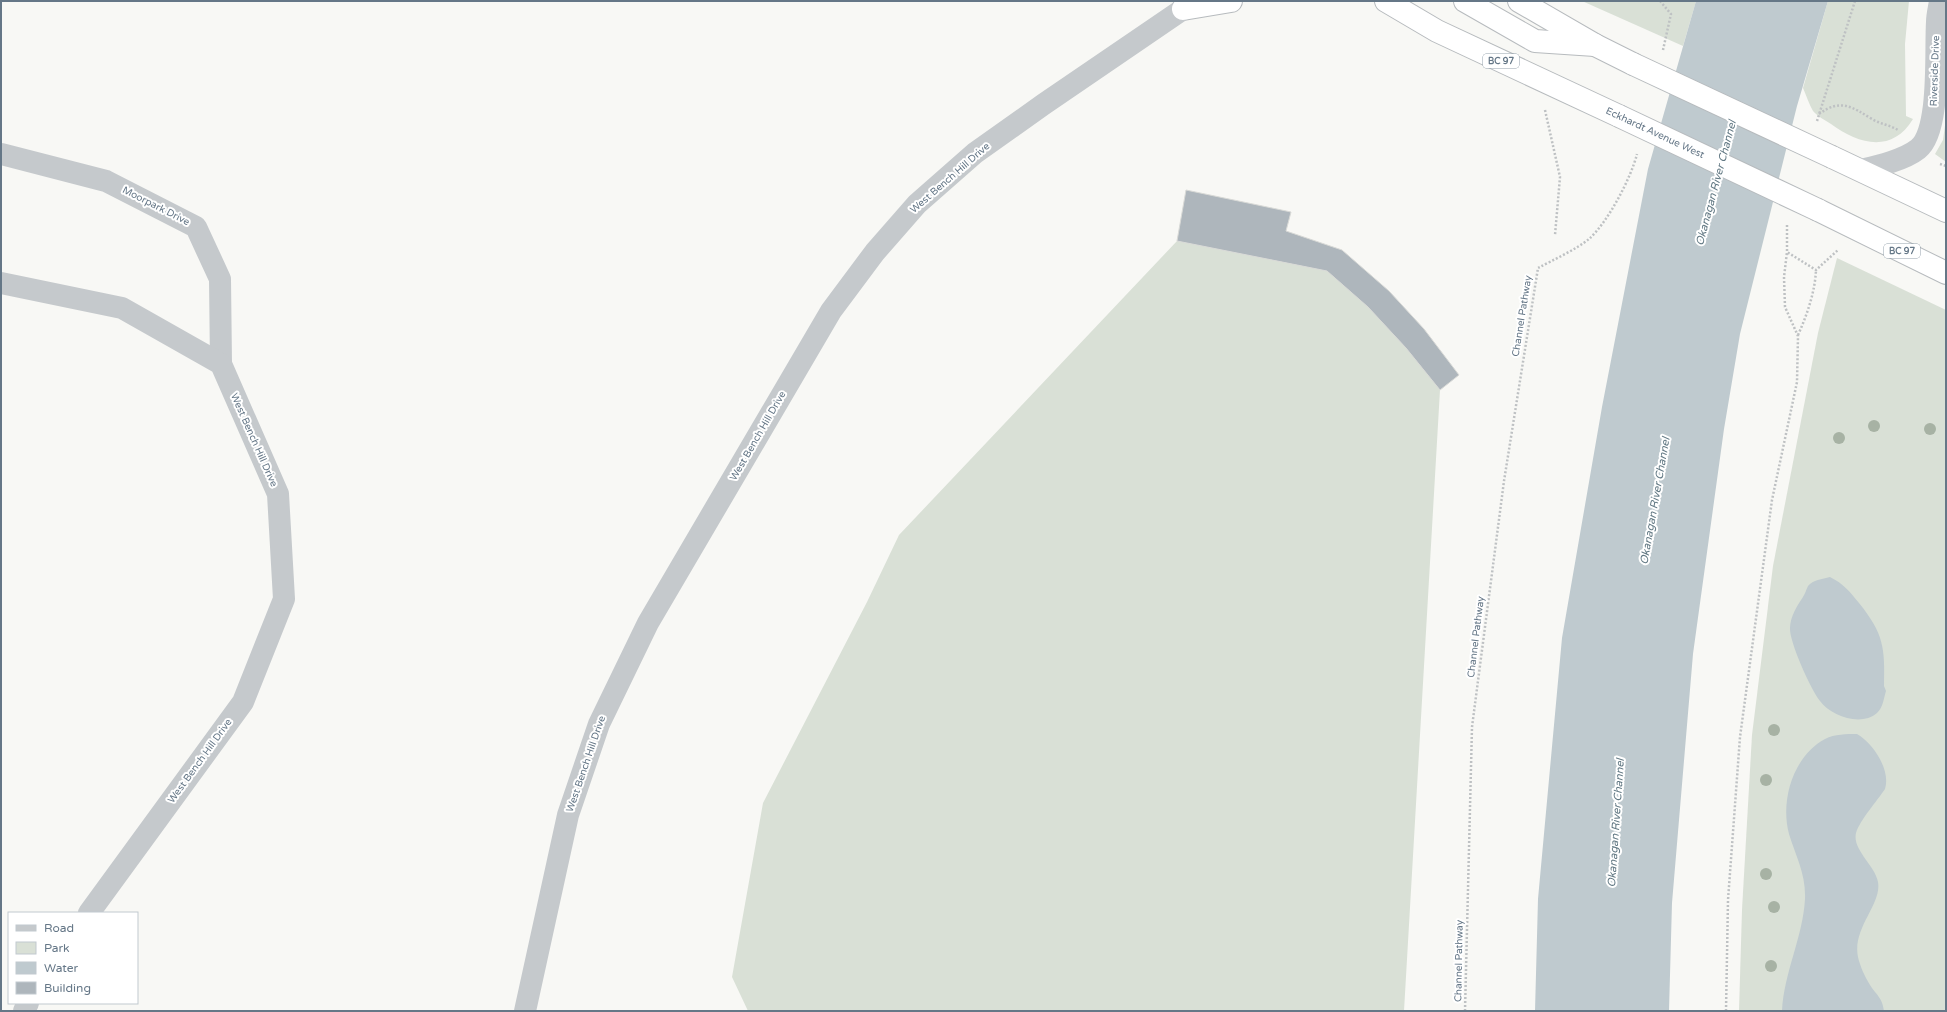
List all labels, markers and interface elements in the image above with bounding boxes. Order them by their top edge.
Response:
street label: Riverside Drive [1928,35,1942,107]
road number: BC 97 [1483,54,1519,68]
street label: Eckhardt Avenue West [1604,105,1706,161]
water label: Okanagan River Channel [1693,118,1739,247]
street label: West Bench Hill Drive [908,140,992,216]
street label: Moorpark Drive [120,184,192,228]
road number: BC 97 [1884,244,1920,258]
street label: Channel Pathway [1510,274,1534,358]
street label: West Bench Hill Drive [727,389,789,483]
street label: West Bench Hill Drive [228,391,280,489]
water label: Okanagan River Channel [1637,435,1673,566]
street label: Channel Pathway [1465,595,1487,678]
street label: West Bench Hill Drive [564,714,608,814]
street label: West Bench Hill Drive [165,716,235,806]
water label: Okanagan River Channel [1605,757,1627,888]
legend [8,912,138,1004]
street label: Channel Pathway [1452,919,1466,1002]
text: Road [44,921,74,935]
text: Park [44,941,70,955]
text: Water [44,961,79,975]
text: Building [44,981,91,995]

